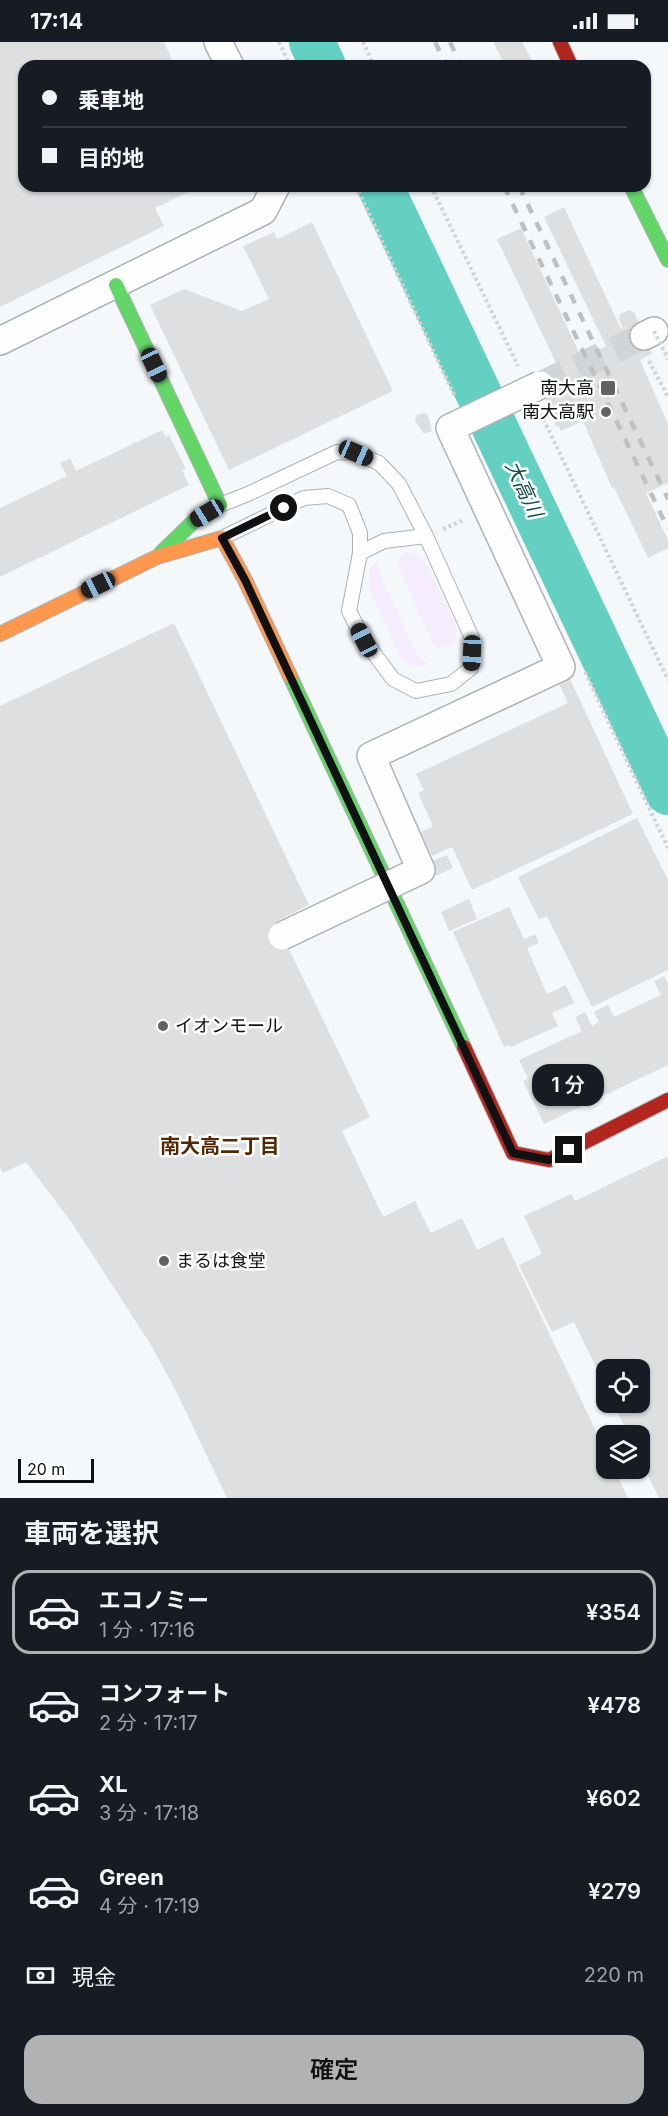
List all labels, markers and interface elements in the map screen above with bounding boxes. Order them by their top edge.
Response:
text: 17:14 [30,8,83,34]
text: 乗車地 [78,87,144,113]
text: 目的地 [78,145,144,171]
car [138,345,170,385]
place label: 南大高 [540,377,594,398]
marker: 南大高 [599,379,617,397]
place label: 南大高駅 [522,401,594,422]
marker: 南大高駅 [599,405,613,419]
car [336,437,376,469]
water label: 大高川 [500,457,548,523]
route start [270,494,297,521]
car [187,496,227,530]
car [78,569,118,601]
car [348,620,380,660]
car [462,635,482,671]
place label: イオンモール [175,1015,283,1036]
marker: イオンモール [156,1019,170,1033]
callout: 1 分 [533,1063,605,1105]
text: 1 分 [551,1073,585,1097]
district label: 南大高二丁目 [160,1134,280,1158]
route end [555,1136,582,1163]
place label: まるは食堂 [176,1250,266,1271]
marker: まるは食堂 [157,1254,171,1268]
map controls [596,1359,650,1479]
button: locate [596,1359,650,1413]
button: layers [596,1425,650,1479]
scale bar [18,1456,94,1484]
text: 20 m [27,1459,65,1479]
text: 車両を選択 [24,1517,159,1550]
icon: car [27,1585,81,1639]
text: エコノミー [99,1587,209,1613]
text: ¥354 [586,1599,641,1625]
text: 1 分 · 17:16 [99,1618,195,1642]
icon: car [27,1678,81,1732]
text: コンフォート [99,1680,230,1706]
text: ¥478 [588,1692,641,1718]
text: 2 分 · 17:17 [99,1711,198,1735]
icon: car [27,1771,81,1825]
text: XL [99,1771,128,1797]
text: ¥602 [586,1785,641,1811]
text: 3 分 · 17:18 [99,1801,199,1825]
icon: car [27,1864,81,1918]
text: Green [99,1864,164,1890]
text: ¥279 [588,1878,641,1904]
text: 4 分 · 17:19 [99,1894,200,1918]
icon: cash [24,1959,57,1992]
text: 220 m [584,1963,644,1987]
text: 現金 [72,1964,116,1990]
button: 確定 [24,2035,644,2104]

